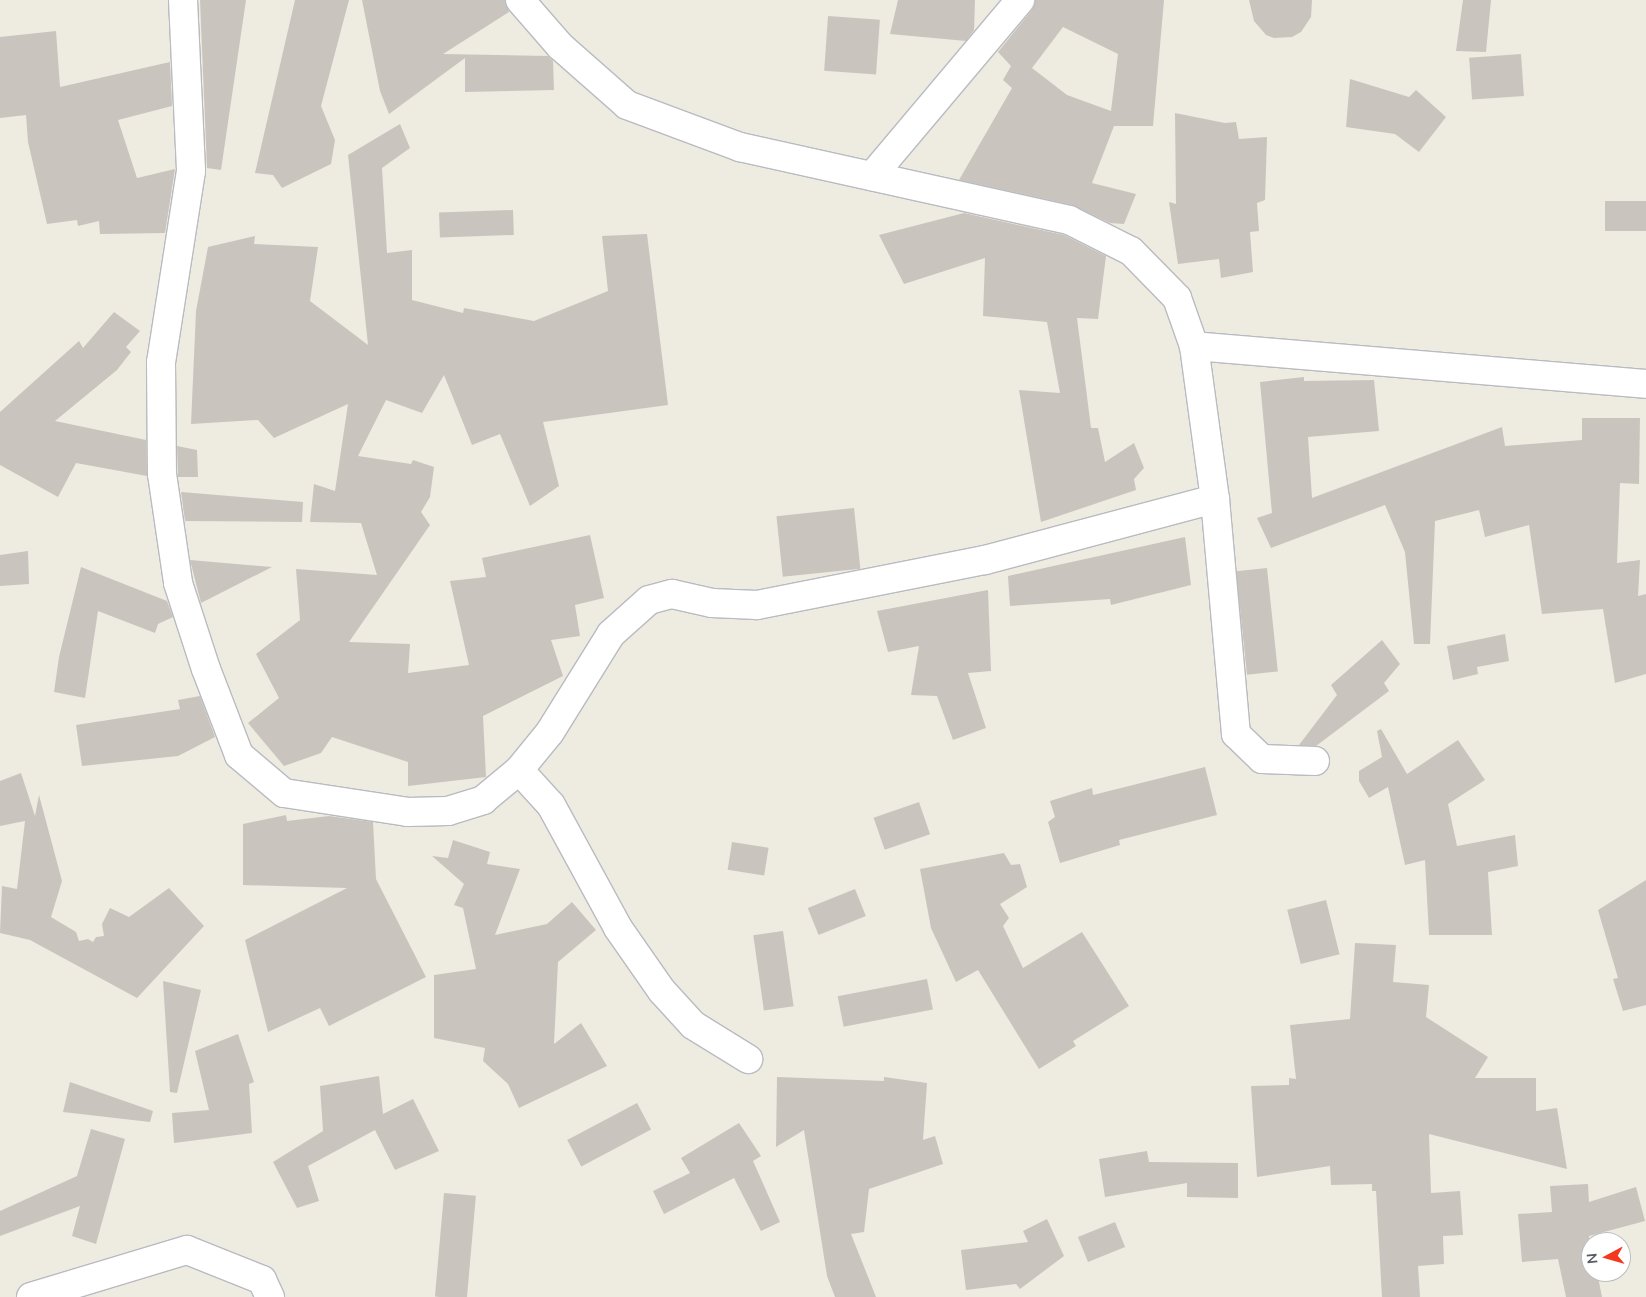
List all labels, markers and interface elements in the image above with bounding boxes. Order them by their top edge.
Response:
north arrow [1581,1232,1631,1282]
text: N [1583,1252,1602,1265]

